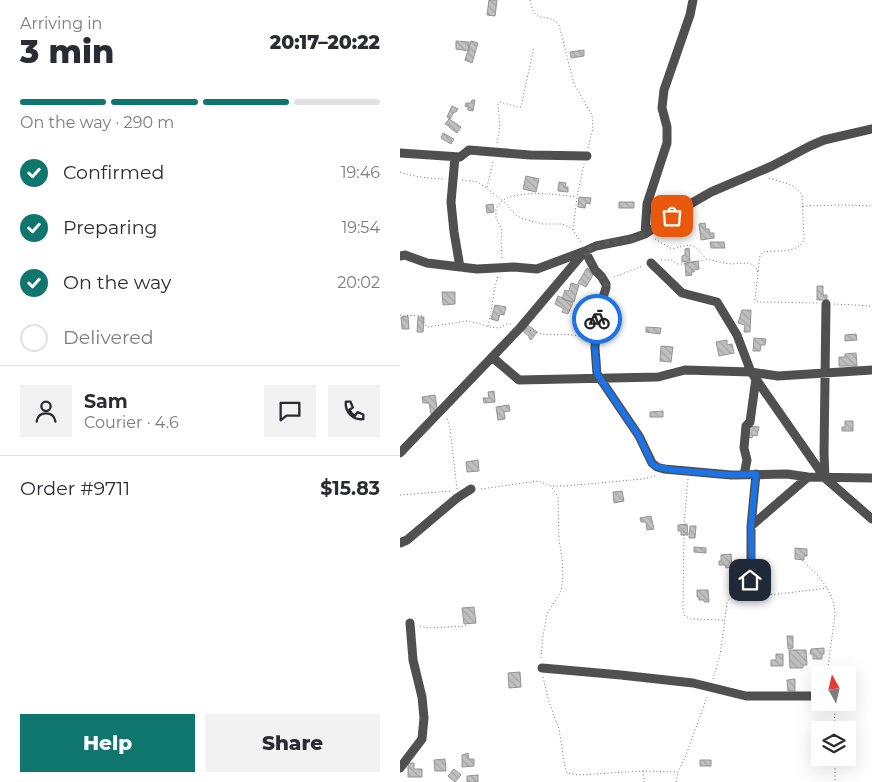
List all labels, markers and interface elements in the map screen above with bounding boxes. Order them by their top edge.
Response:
text: Arriving in [20,14,102,33]
text: 20:17–20:22 [270,31,380,54]
text: 3 min [20,32,114,71]
text: On the way · 290 m [20,113,174,132]
icon: check [20,159,48,187]
text: Confirmed [63,161,164,184]
text: 19:46 [341,163,380,182]
pin [651,195,693,237]
icon: bag [658,202,686,230]
icon: check [20,214,48,242]
text: Preparing [63,216,158,239]
text: 19:54 [341,218,380,237]
icon: check [20,269,48,297]
text: On the way [63,271,171,294]
text: 20:02 [337,273,380,292]
courier [572,294,622,344]
icon: bike [583,305,611,333]
text: Delivered [63,326,154,349]
button: person [20,385,72,437]
button: chat [264,385,316,437]
button: phone [328,385,380,437]
text: Sam [84,390,128,413]
text: Courier · 4.6 [84,413,179,432]
text: Order #9711 [20,477,130,500]
text: $15.83 [320,477,380,500]
pin [729,559,771,601]
icon: home [736,566,764,594]
north arrow [811,666,856,711]
map controls [811,666,856,766]
button: Help [20,714,195,772]
button: Share [205,714,380,772]
button: layers [811,721,856,766]

